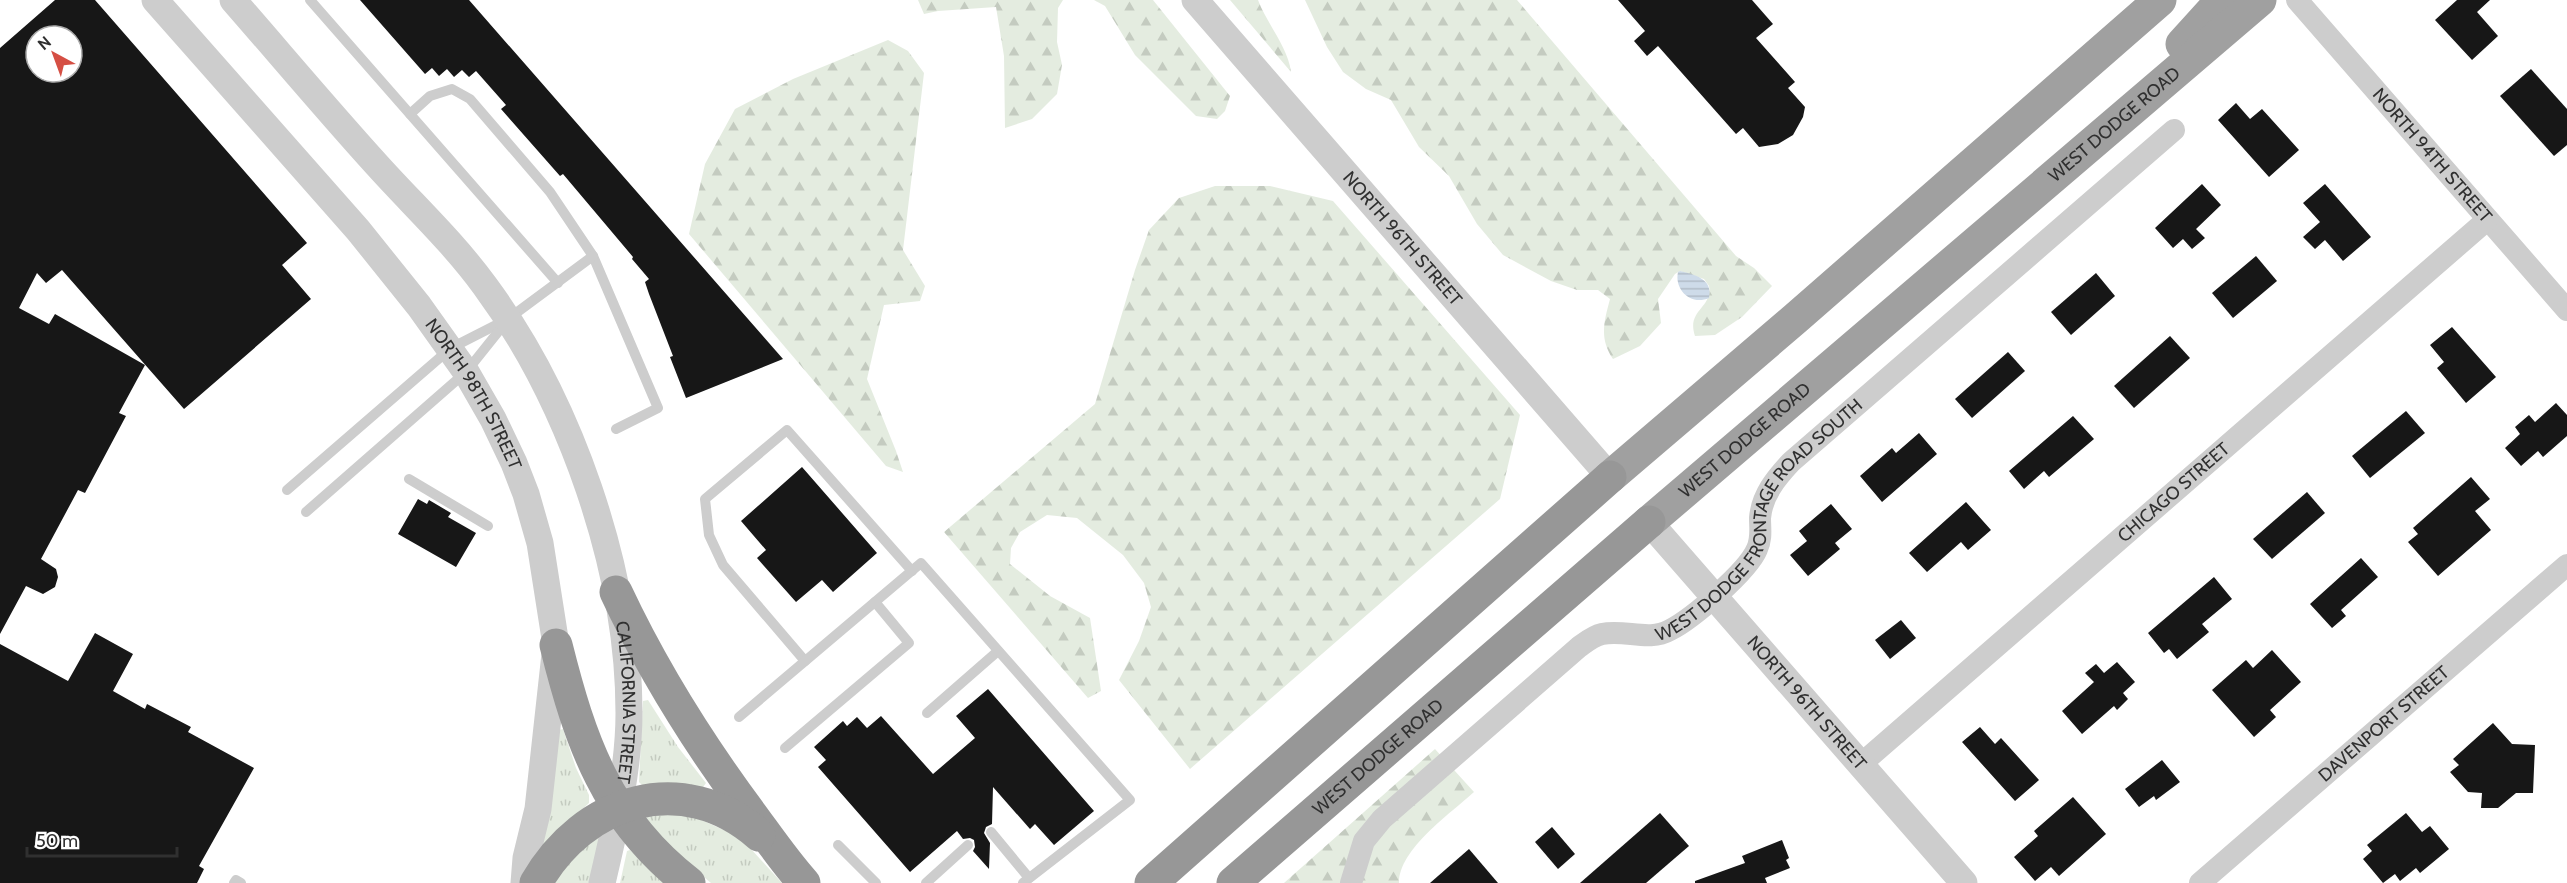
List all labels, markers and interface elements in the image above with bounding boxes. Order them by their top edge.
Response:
north arrow [24,24,84,84]
text: N [34,32,55,54]
street label: WEST DODGE ROAD [2044,62,2185,187]
street label: NORTH 94TH STREET [2368,84,2497,227]
street label: NORTH 96TH STREET [1338,167,1467,310]
street label: NORTH 98TH STREET [420,314,526,473]
street label: WEST DODGE ROAD [1674,378,1815,502]
street label: WEST DODGE FRONTAGE ROAD SOUTH [1652,394,1867,646]
street label: CHICAGO STREET [2113,438,2234,547]
street label: CALIFORNIA STREET [611,620,640,785]
street label: NORTH 96TH STREET [1742,631,1871,775]
street label: DAVENPORT STREET [2314,661,2454,786]
street label: WEST DODGE ROAD [1308,694,1448,820]
scale bar [27,820,177,858]
text: 50 m [36,830,78,852]

